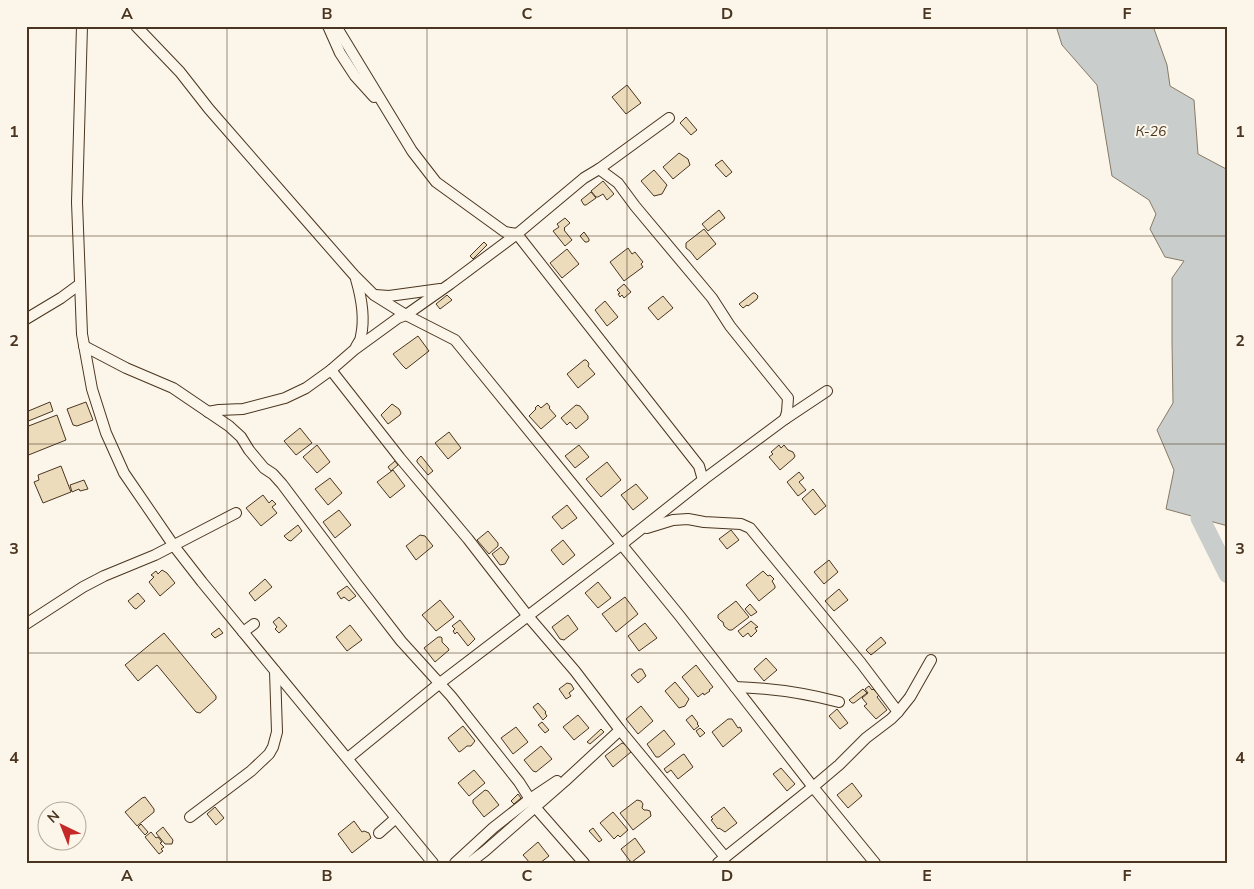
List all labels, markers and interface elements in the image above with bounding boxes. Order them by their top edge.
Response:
text: A [121,3,133,25]
text: B [321,3,333,25]
text: C [522,3,533,25]
text: D [721,3,733,25]
text: E [922,3,932,25]
text: F [1123,3,1132,25]
text: 1 [9,121,19,143]
text: 1 [1235,121,1245,143]
water label: К-26 [1136,122,1167,141]
text: 2 [9,330,19,352]
text: 2 [1235,330,1245,352]
text: 3 [9,538,19,560]
text: 3 [1235,538,1245,560]
text: 4 [9,747,19,769]
text: 4 [1235,747,1245,769]
north arrow [38,802,88,852]
text: N [43,806,64,827]
text: A [121,865,133,887]
text: B [321,865,333,887]
text: C [522,865,533,887]
text: D [721,865,733,887]
text: E [922,865,932,887]
text: F [1123,865,1132,887]

